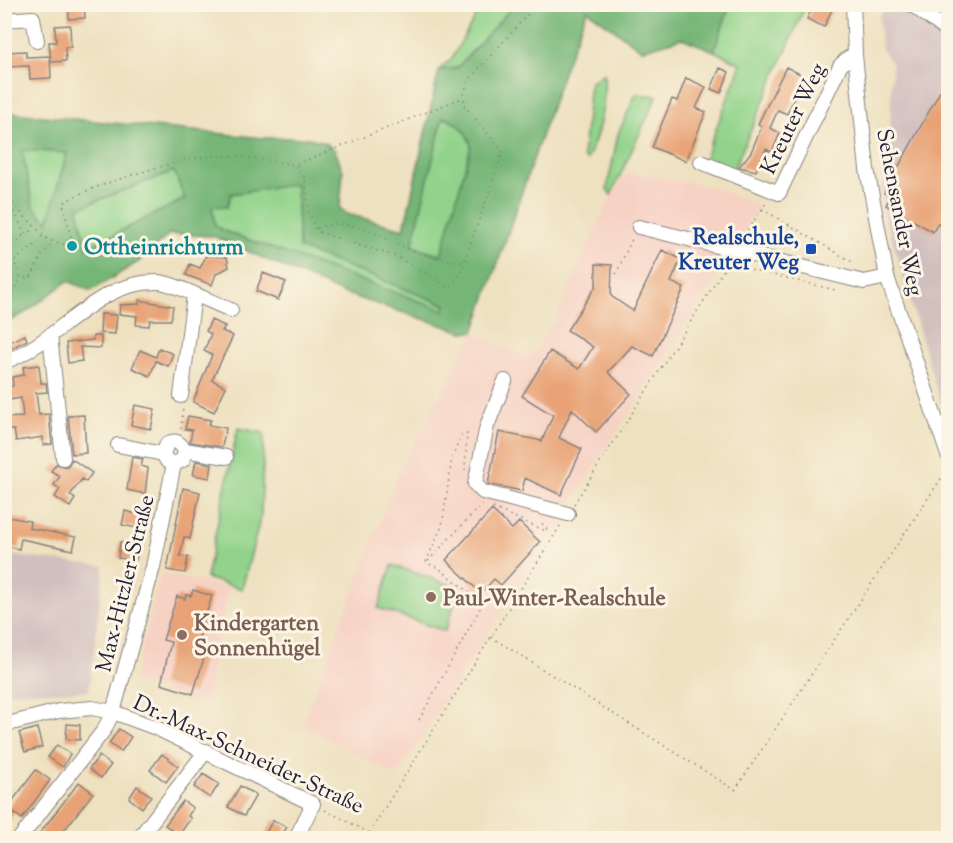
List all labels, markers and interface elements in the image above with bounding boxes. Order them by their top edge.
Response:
street label: Kreuter Weg [754,58,836,181]
street label: Sehensander Weg [866,126,930,299]
place label: Realschule, Kreuter Weg [678,223,799,280]
place label: Ottheinrichturm [84,233,244,265]
marker: Ottheinrichturm [65,239,79,253]
marker: Realschule, Kreuter Weg [804,242,818,256]
street label: Max-Hitzler-Straße [89,492,164,676]
place label: Paul-Winter-Realschule [443,584,666,616]
marker: Paul-Winter-Realschule [424,590,438,604]
place label: Kindergarten Sonnenhügel [194,609,321,666]
marker: Kindergarten Sonnenhügel [175,628,189,642]
street label: Dr.-Max-Schneider-Straße [127,688,368,823]

